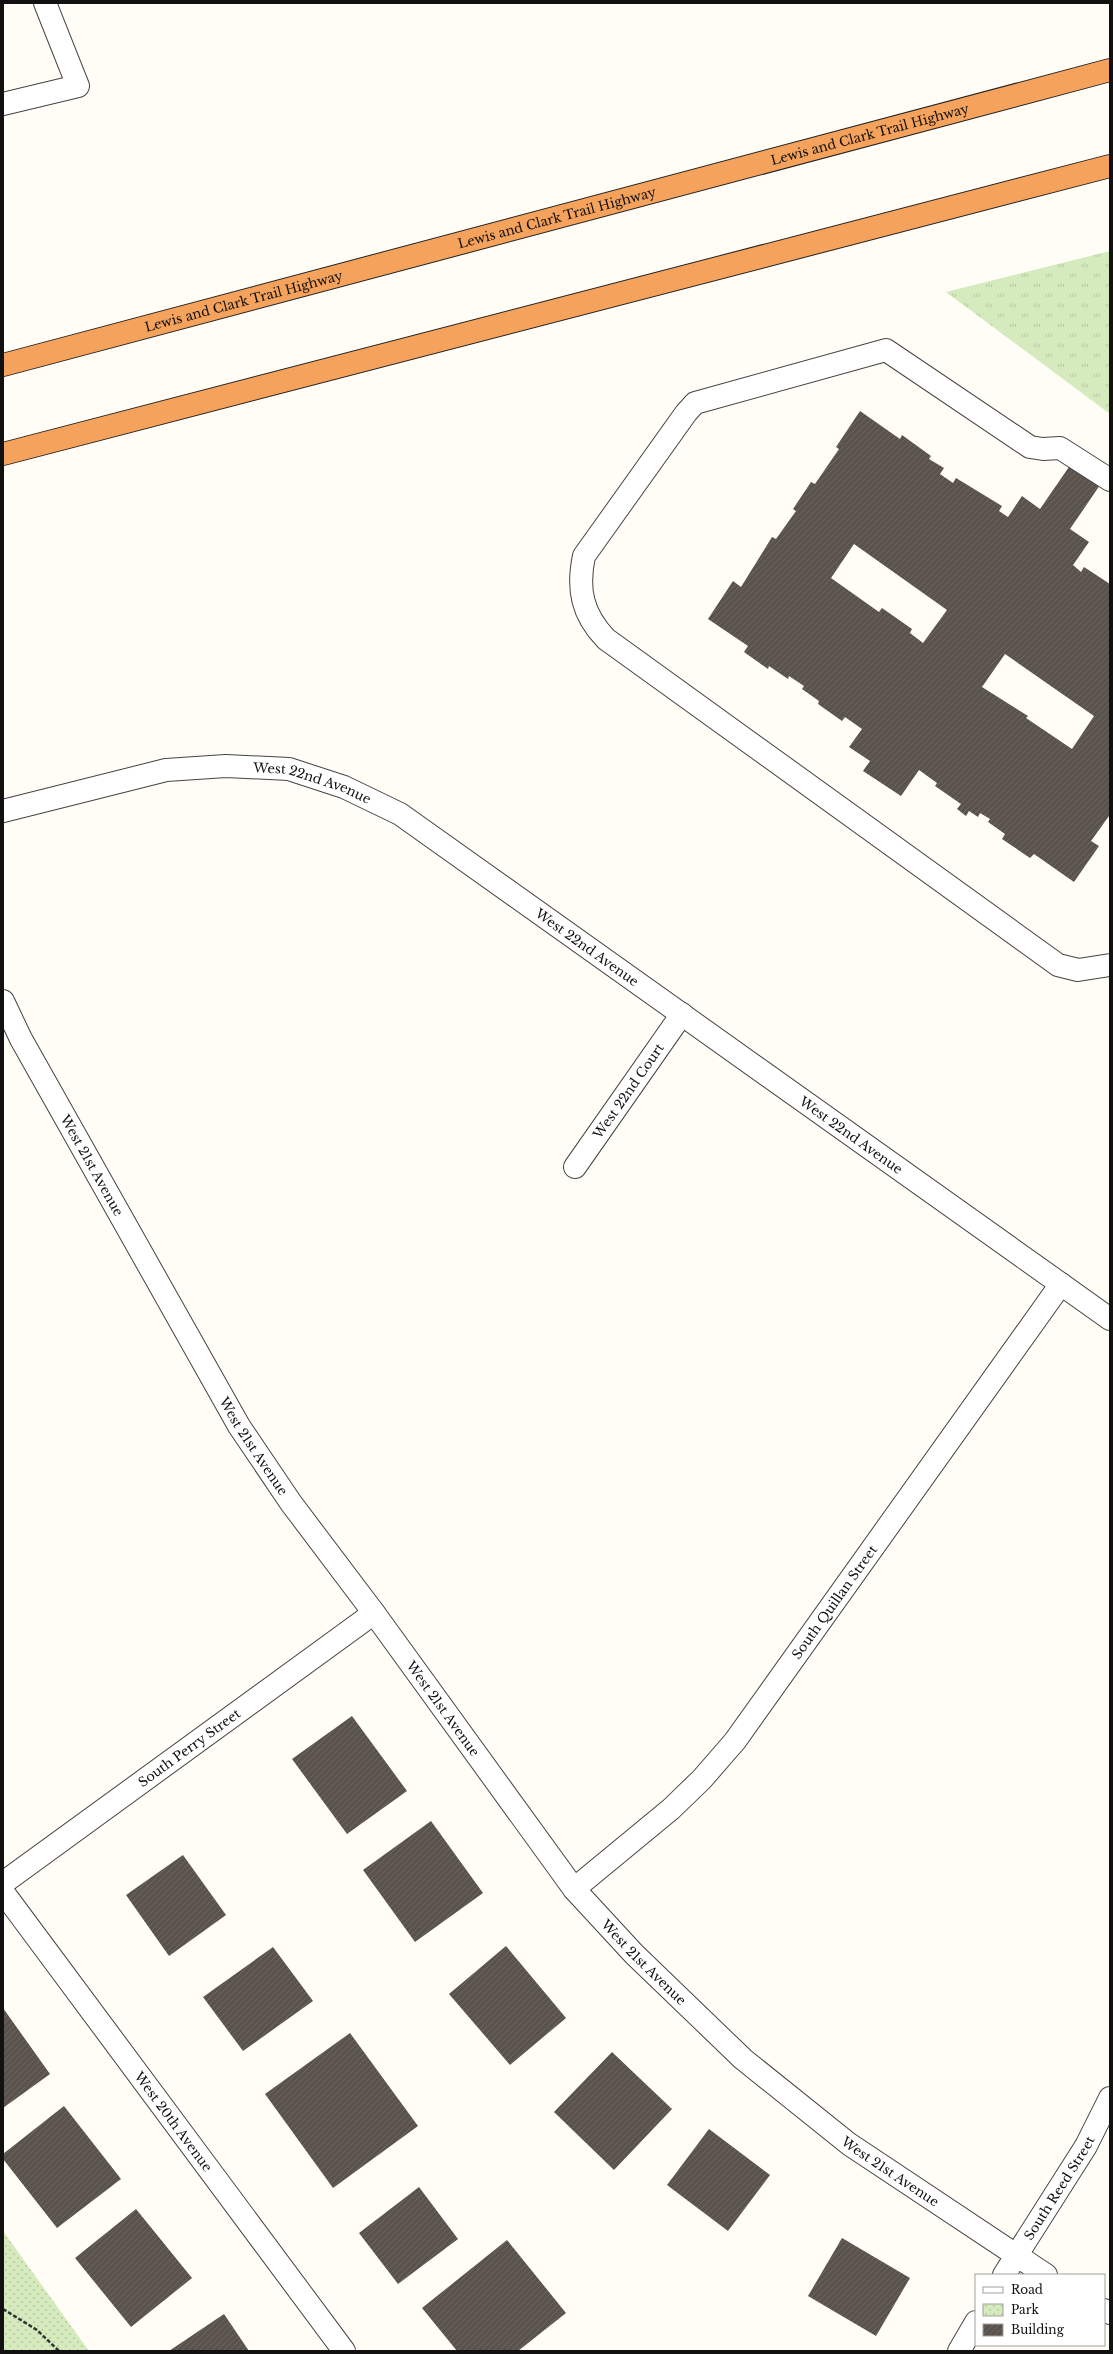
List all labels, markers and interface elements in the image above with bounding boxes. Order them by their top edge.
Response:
street label: Lewis and Clark Trail Highway [769,100,971,169]
street label: Lewis and Clark Trail Highway [456,183,658,252]
street label: Lewis and Clark Trail Highway [143,267,345,336]
street label: West 22nd Avenue [252,759,374,808]
street label: West 22nd Avenue [531,904,642,990]
street label: West 22nd Court [589,1040,668,1143]
street label: West 22nd Avenue [795,1092,906,1178]
street label: West 21st Avenue [56,1111,127,1219]
street label: West 21st Avenue [215,1393,291,1499]
street label: South Quillan Street [788,1542,881,1663]
street label: West 21st Avenue [402,1657,483,1760]
street label: South Perry Street [135,1705,244,1791]
street label: West 21st Avenue [597,1915,690,2009]
street label: West 20th Avenue [130,2068,216,2175]
street label: West 21st Avenue [837,2133,942,2210]
street label: South Reed Street [1020,2133,1099,2244]
legend [975,2274,1105,2346]
text: Road [1011,2282,1043,2297]
text: Park [1011,2302,1039,2317]
text: Building [1011,2322,1065,2337]

